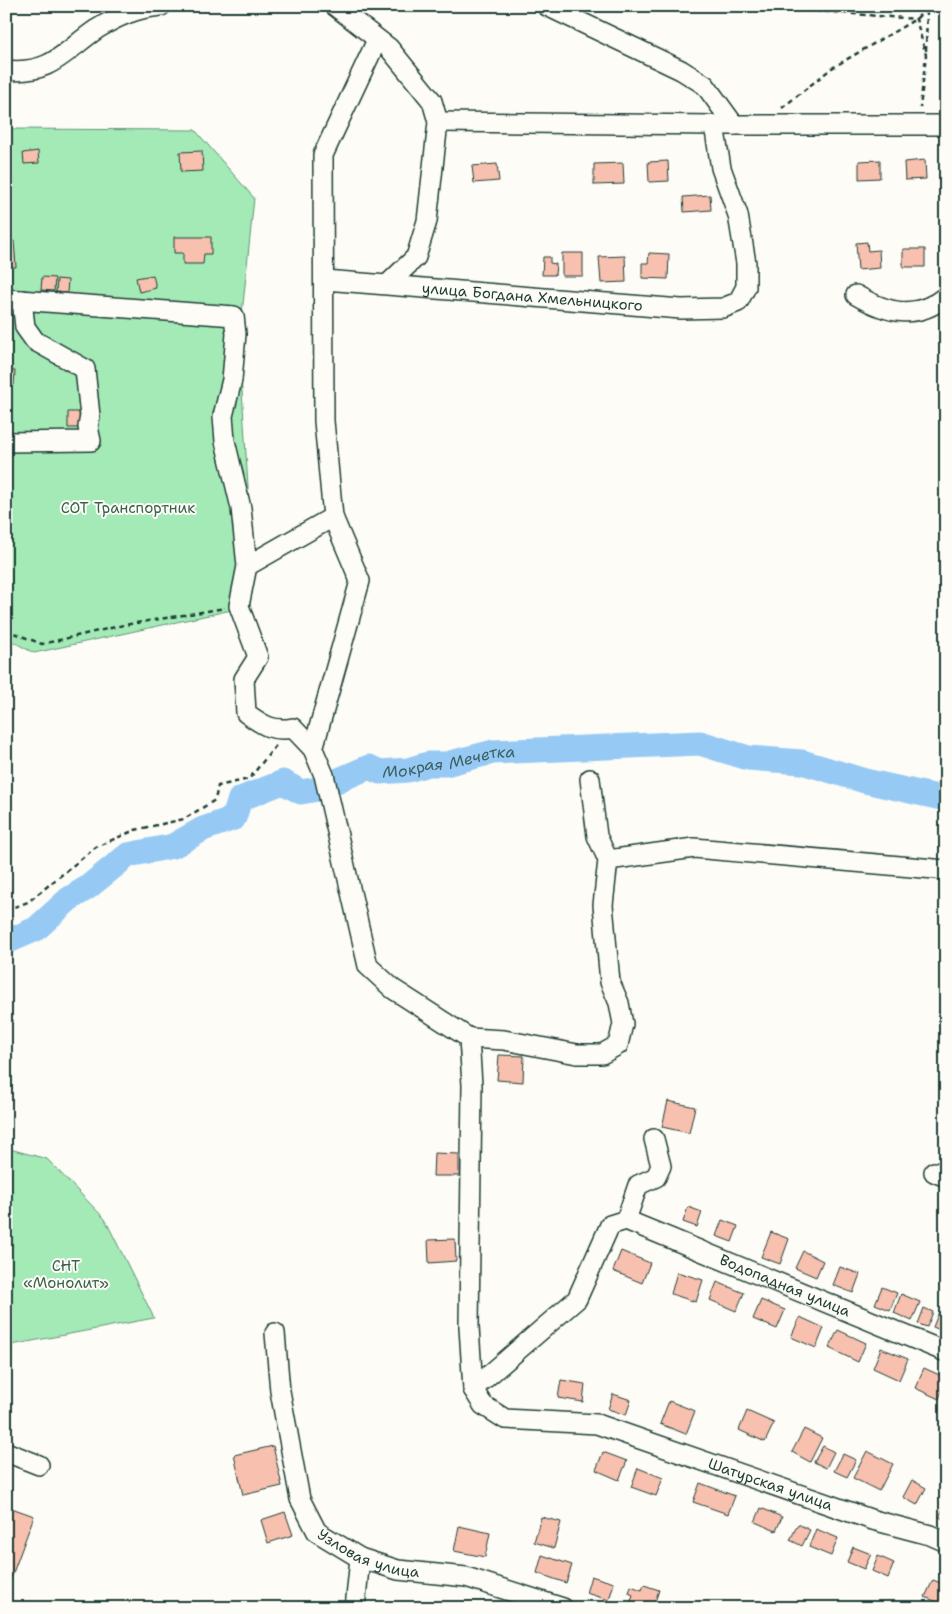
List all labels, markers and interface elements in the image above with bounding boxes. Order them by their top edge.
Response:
street label: улица Богдана Хмельницкого [421,278,643,316]
park label: СОТ Транспортник [61,498,195,518]
water label: Мокрая Мечетка [382,741,516,783]
street label: Водопадная улица [717,1250,854,1322]
park label: СНТ «Монолит» [23,1256,109,1293]
street label: Шатурская улица [705,1453,836,1515]
street label: Узловая улица [314,1524,421,1582]

